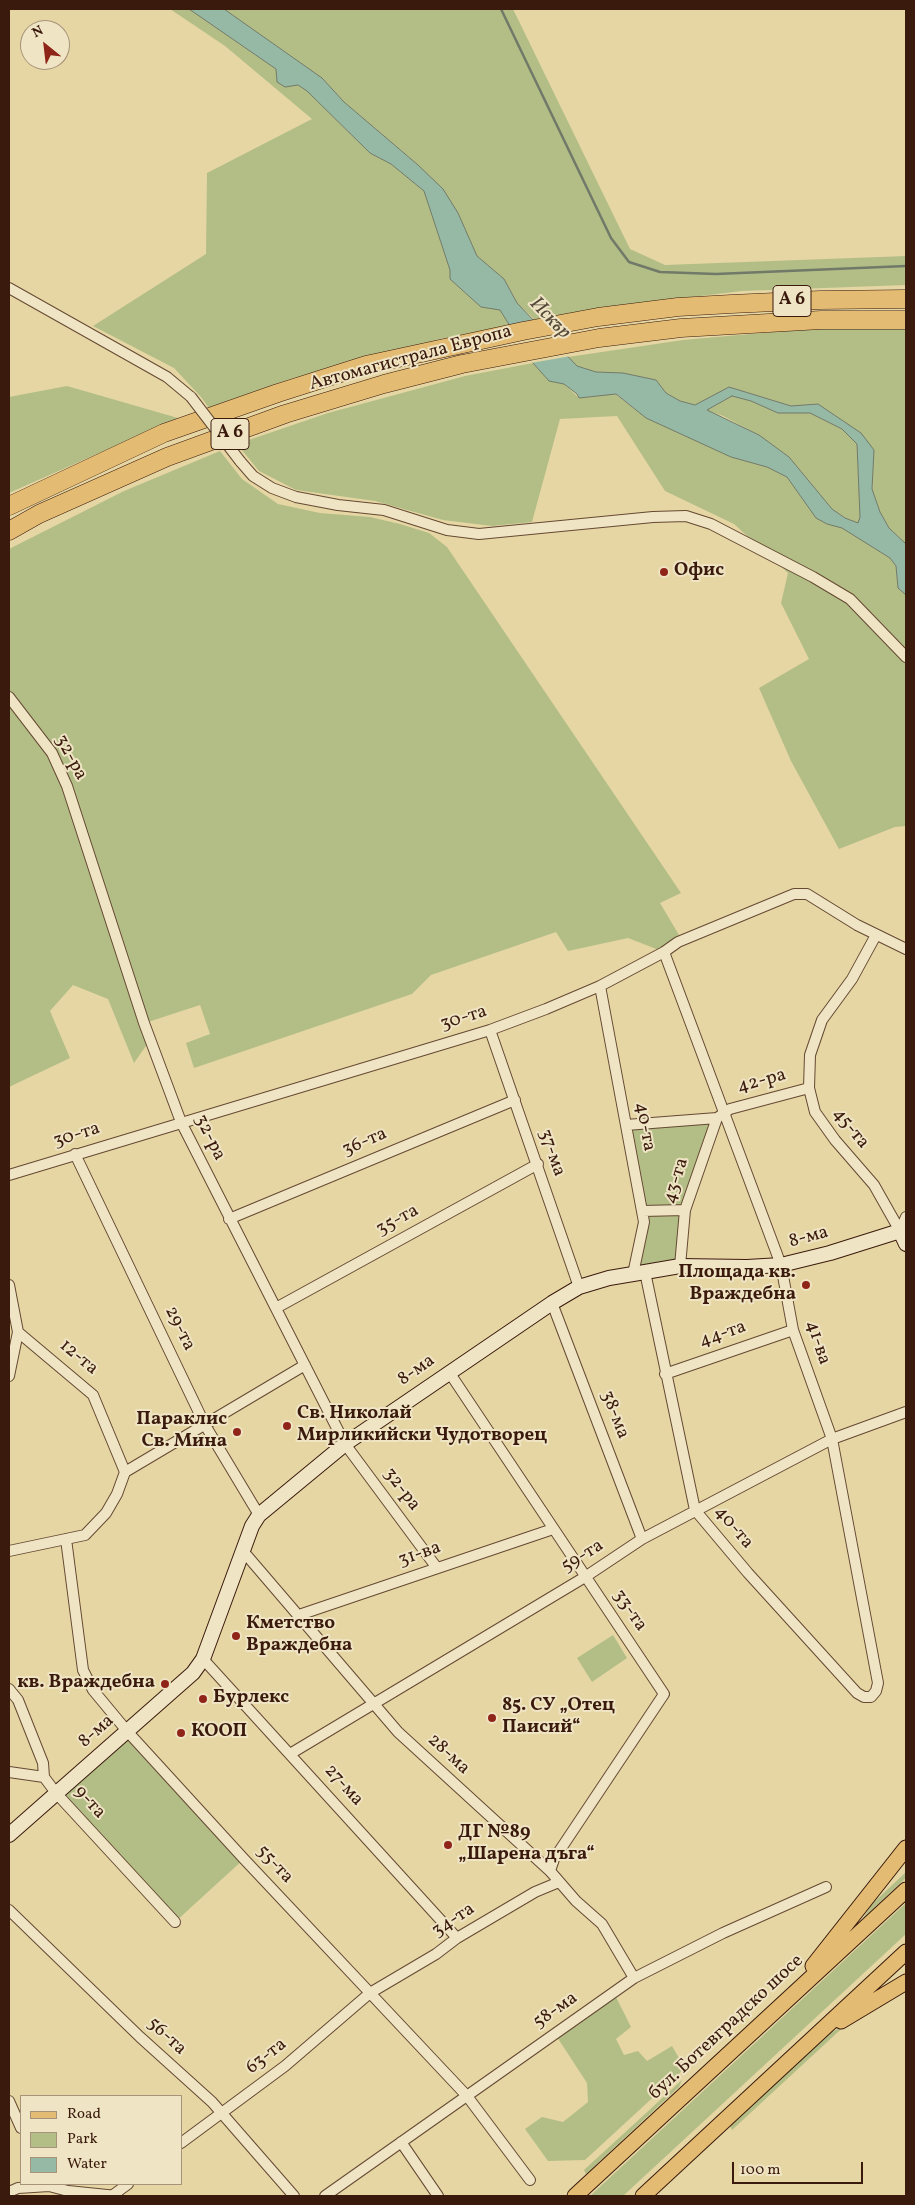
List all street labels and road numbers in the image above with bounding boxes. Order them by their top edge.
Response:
road number: A 6 [773,286,811,316]
street label: Автомагистрала Европа [307,321,515,397]
road number: A 6 [211,418,249,449]
street label: 32-ра [49,731,91,785]
street label: 30-та [438,1001,490,1037]
street label: 42-ра [735,1065,789,1099]
street label: 40-та [628,1101,660,1153]
street label: 45-та [827,1104,873,1154]
street label: 32-ра [188,1111,230,1165]
street label: 30-та [51,1118,103,1154]
street label: 36-та [339,1123,391,1163]
street label: 37-ма [532,1126,570,1180]
street label: 43-та [659,1155,695,1207]
street label: 35-та [373,1200,423,1242]
street label: 8-ма [787,1222,831,1254]
street label: 29-та [158,1303,200,1355]
street label: 44-та [696,1316,750,1354]
street label: 41-ва [799,1318,835,1368]
street label: 12-та [54,1335,102,1381]
street label: 8-ма [394,1350,440,1392]
street label: 38-ма [594,1388,634,1442]
street label: 32-ра [377,1464,425,1516]
street label: 40-та [708,1502,758,1554]
street label: 59-та [558,1535,608,1579]
street label: 31-ва [396,1537,444,1573]
street label: 33-та [607,1586,651,1636]
street label: 8-ма [74,1710,120,1754]
street label: 28-ма [422,1730,474,1780]
street label: 27-ма [318,1760,368,1812]
street label: 9-та [68,1782,110,1824]
street label: 55-та [250,1841,298,1889]
street label: 34-та [428,1899,480,1943]
street label: бул. Ботевградско шосе [645,1950,809,2106]
street label: 58-ма [529,1988,583,2034]
street label: 56-та [141,2013,191,2061]
street label: 63-та [242,2034,292,2080]

